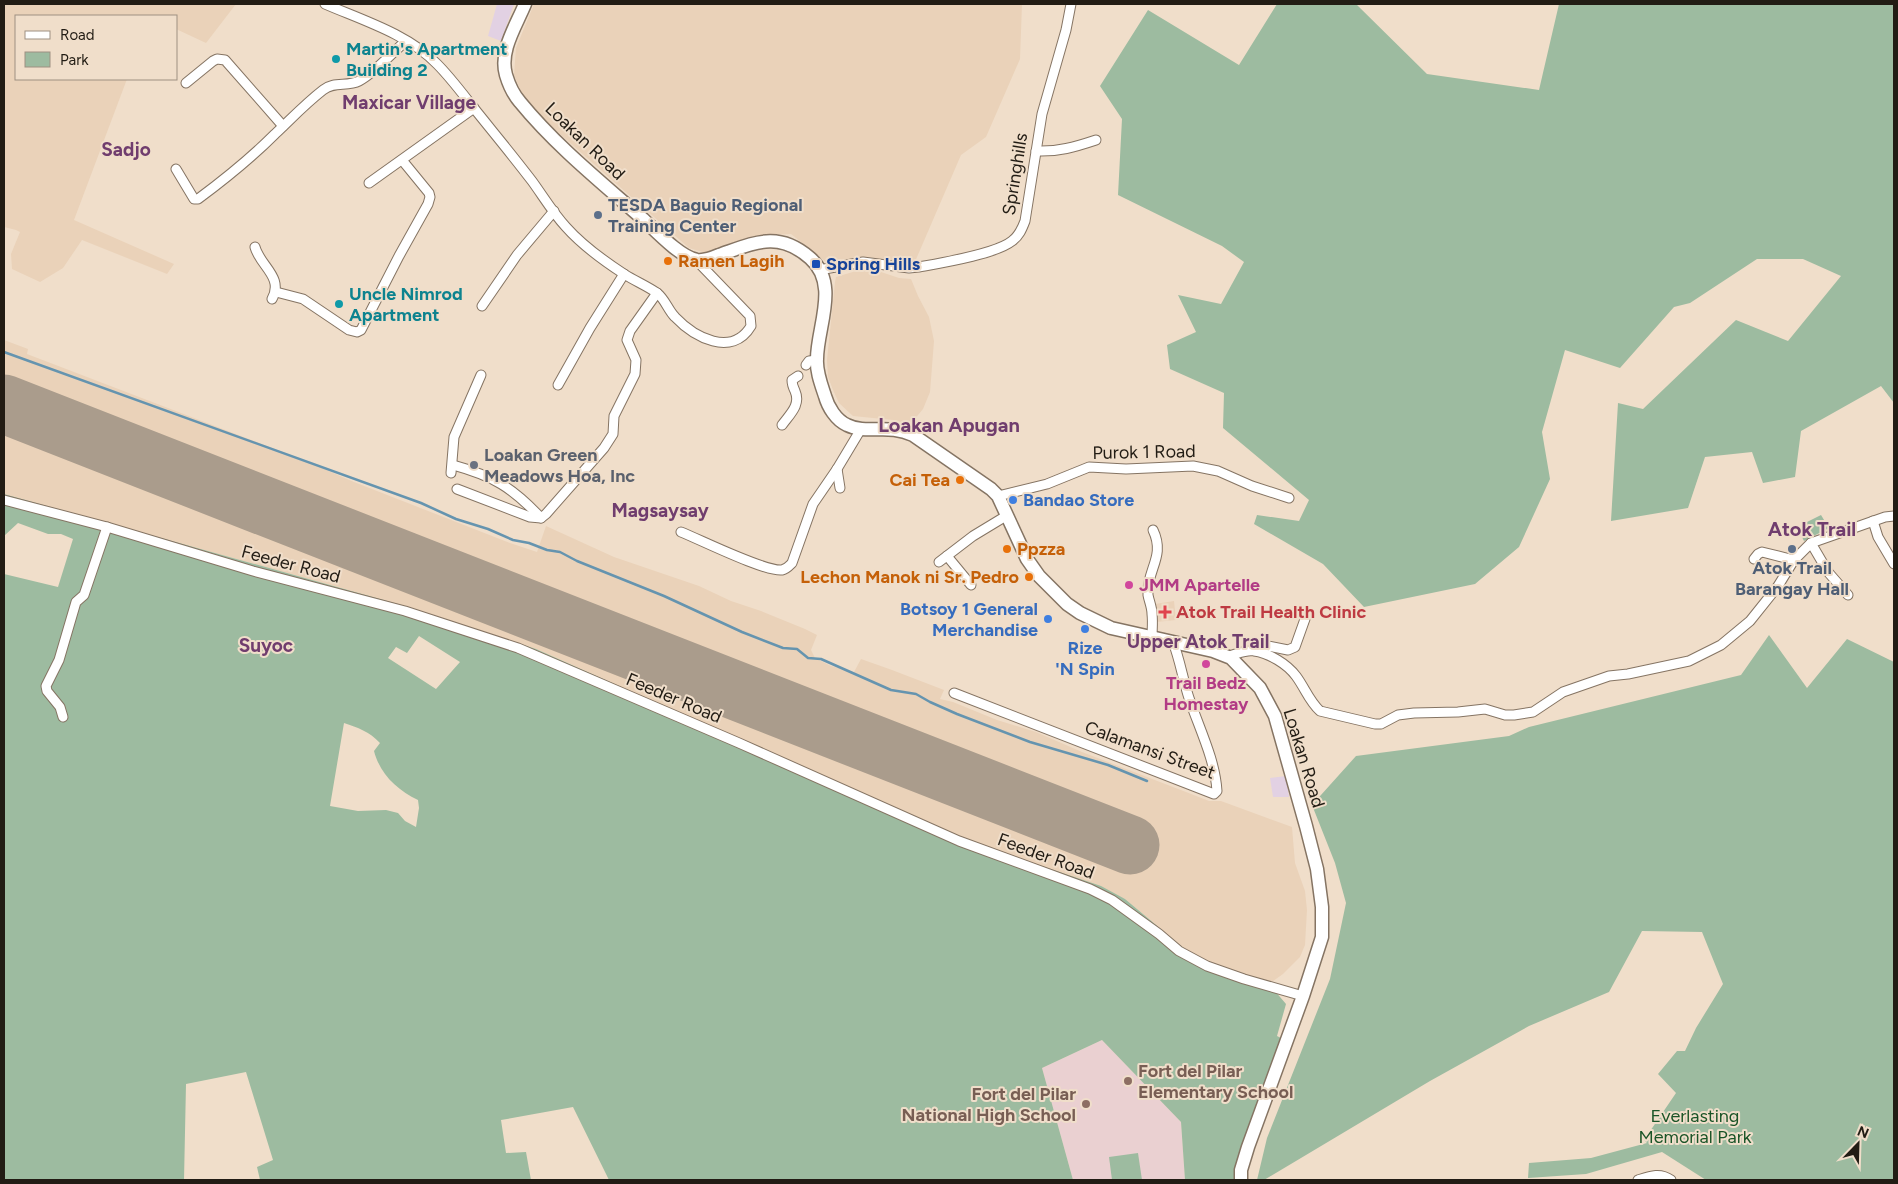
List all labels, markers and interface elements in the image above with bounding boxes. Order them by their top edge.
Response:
legend [15,15,178,80]
text: Road [60,26,95,44]
place label: Martin's Apartment Building 2 [346,38,508,81]
text: Park [60,51,89,69]
marker: Martin's Apartment Building 2 [330,53,342,65]
district label: Maxicar Village [342,91,476,114]
street label: Loakan Road [540,97,630,185]
street label: Springhills [998,131,1032,217]
district label: Sadjo [101,138,151,161]
place label: TESDA Baguio Regional Training Center [608,194,803,237]
marker: TESDA Baguio Regional Training Center [592,209,604,221]
place label: Ramen Lagih [678,250,784,272]
place label: Spring Hills [826,253,921,275]
marker: Ramen Lagih [662,255,674,267]
marker: Spring Hills [810,258,822,270]
place label: Uncle Nimrod Apartment [349,283,463,326]
marker: Uncle Nimrod Apartment [333,298,345,310]
district label: Loakan Apugan [878,413,1020,437]
street label: Purok 1 Road [1092,440,1196,464]
place label: Loakan Green Meadows Hoa, Inc [484,444,635,487]
marker: Loakan Green Meadows Hoa, Inc [468,459,480,471]
place label: Cai Tea [889,469,950,491]
marker: Cai Tea [954,474,966,486]
place label: Bandao Store [1023,489,1134,511]
marker: Bandao Store [1007,494,1019,506]
district label: Magsaysay [611,499,709,522]
district label: Atok Trail [1768,517,1856,541]
place label: Ppzza [1017,538,1065,560]
street label: Feeder Road [239,540,343,588]
marker: Ppzza [1001,543,1013,555]
marker: Atok Trail Barangay Hall [1786,543,1798,555]
place label: Atok Trail Barangay Hall [1735,557,1849,600]
place label: Lechon Manok ni Sr. Pedro [800,566,1019,588]
marker: Lechon Manok ni Sr. Pedro [1023,571,1035,583]
place label: JMM Apartelle [1139,574,1260,596]
marker: JMM Apartelle [1123,579,1135,591]
place label: Botsoy 1 General Merchandise [900,598,1038,641]
place label: Atok Trail Health Clinic [1176,601,1366,623]
marker: Atok Trail Health Clinic [1158,605,1172,619]
marker: Botsoy 1 General Merchandise [1042,613,1054,625]
marker: Rize 'N Spin [1079,623,1091,635]
district label: Upper Atok Trail [1127,630,1269,653]
district label: Suyoc [239,634,293,657]
place label: Rize 'N Spin [1055,637,1115,680]
marker: Trail Bedz Homestay [1200,658,1212,670]
street label: Feeder Road [623,668,725,728]
place label: Trail Bedz Homestay [1164,672,1249,715]
street label: Loakan Road [1278,706,1330,810]
street label: Calamansi Street [1082,716,1218,784]
street label: Feeder Road [994,828,1098,884]
place label: Fort del Pilar Elementary School [1138,1060,1293,1103]
marker: Fort del Pilar Elementary School [1122,1075,1134,1087]
place label: Fort del Pilar National High School [902,1083,1076,1126]
marker: Fort del Pilar National High School [1080,1098,1092,1110]
park label: Everlasting Memorial Park [1639,1105,1752,1148]
north arrow [1833,1119,1883,1169]
text: N [1855,1123,1871,1142]

